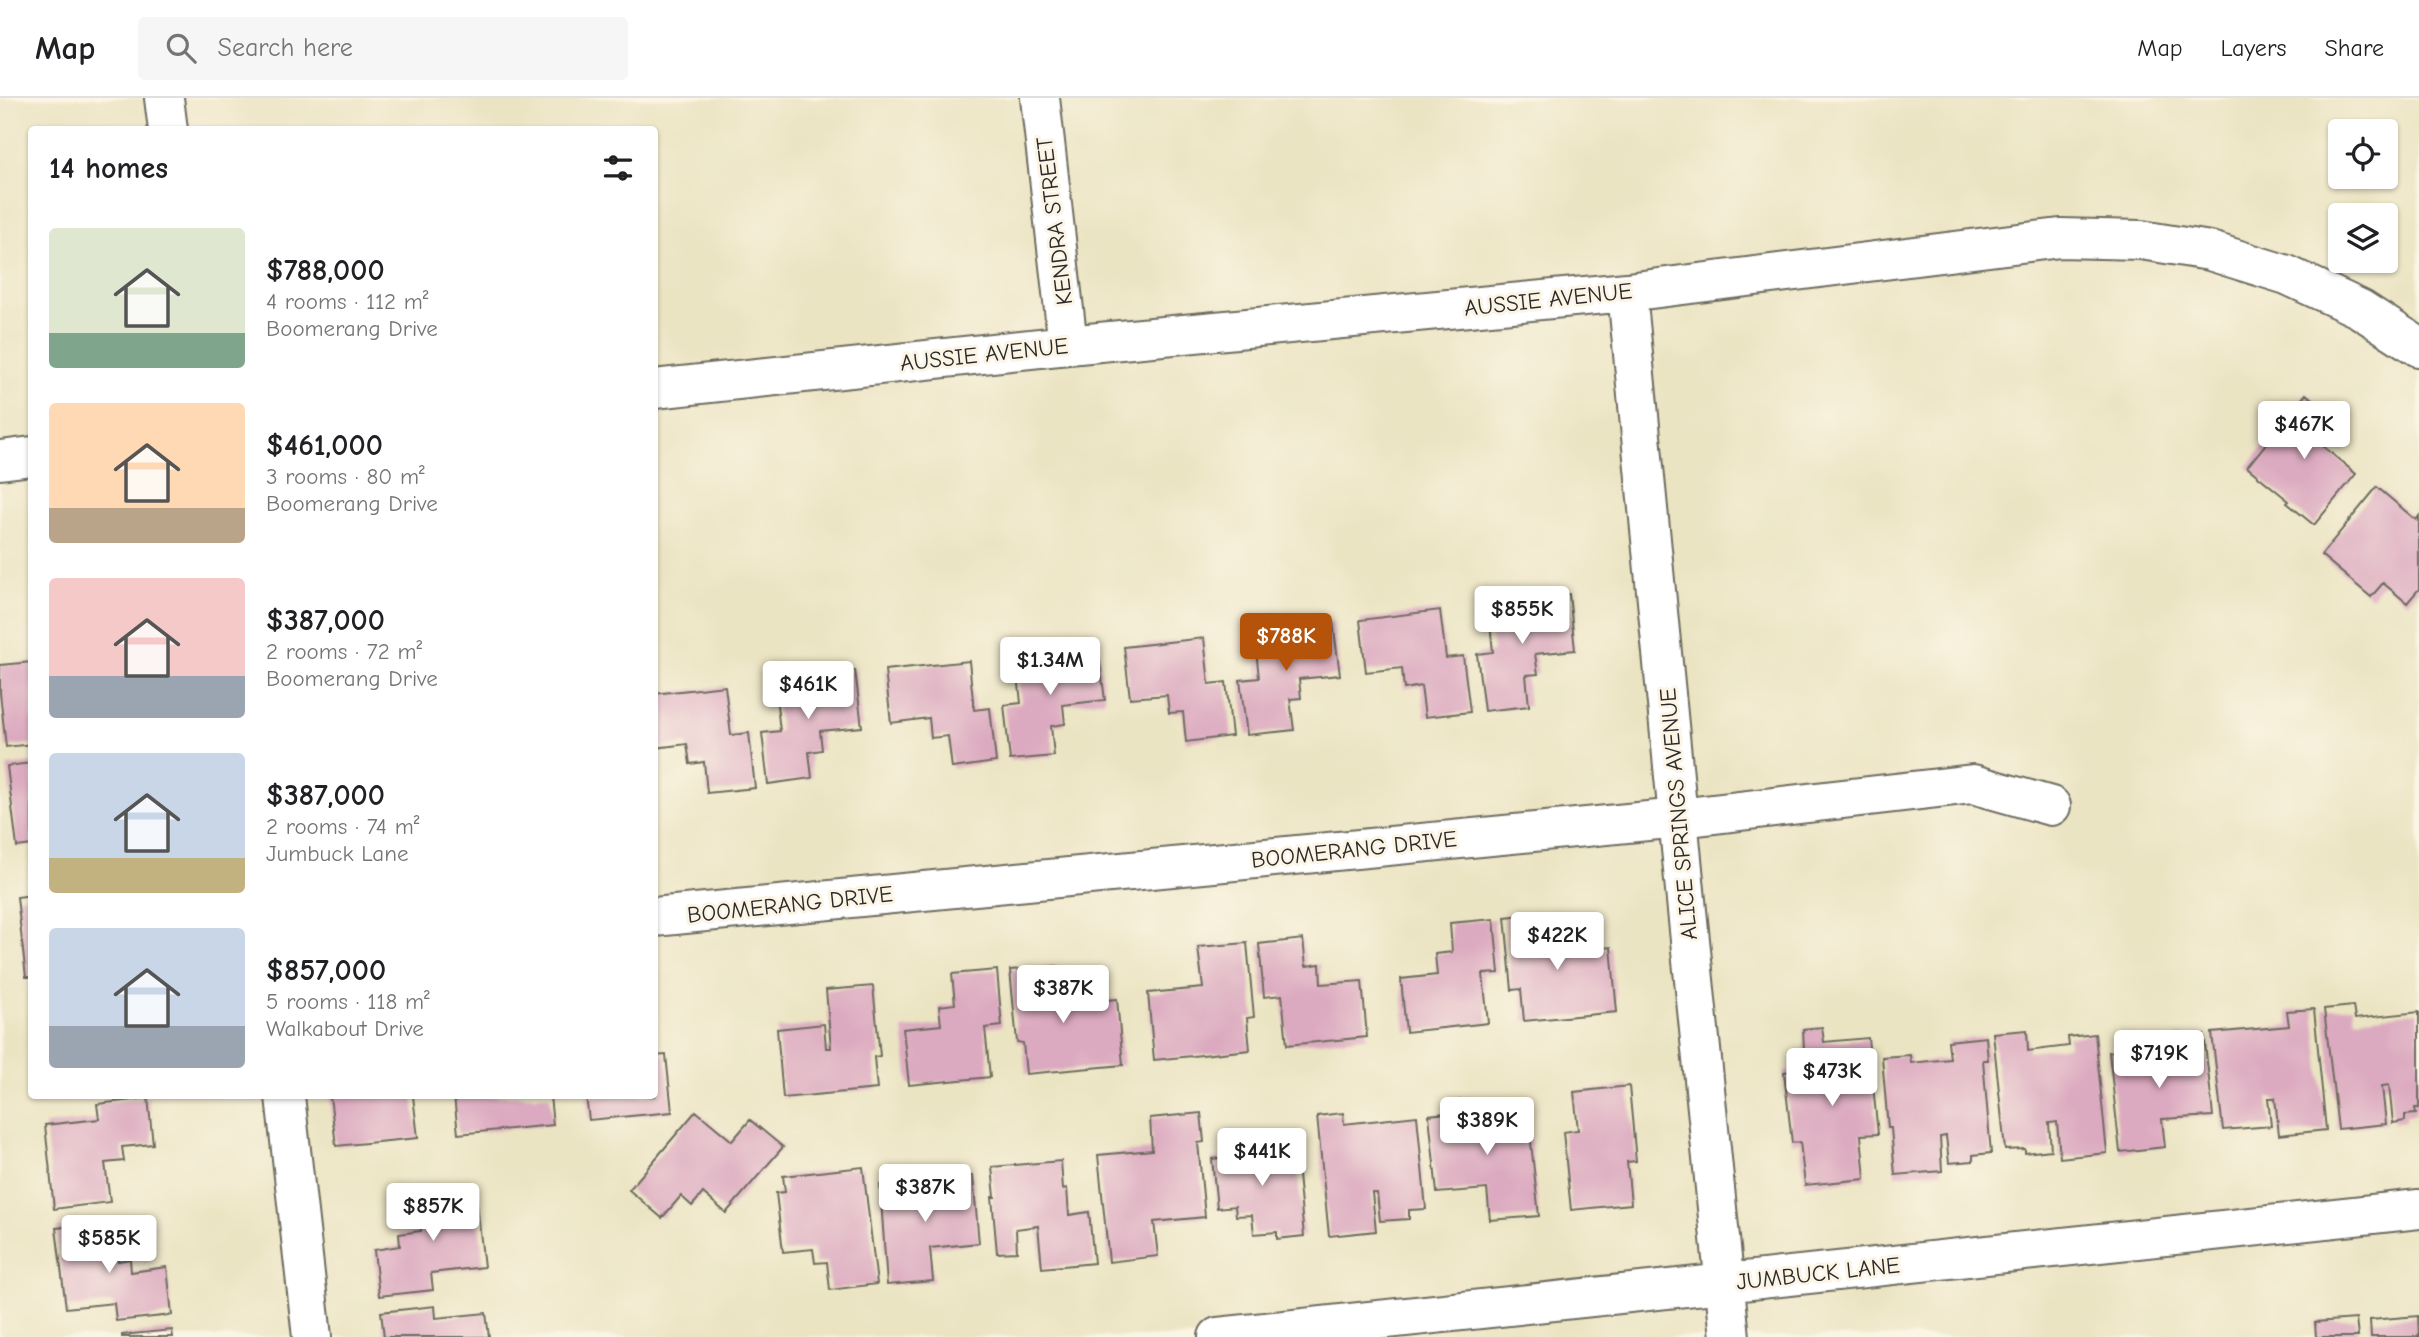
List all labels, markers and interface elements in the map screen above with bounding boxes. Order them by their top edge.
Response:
search box [138,17,628,80]
text: Map [35,29,96,67]
icon: search [162,29,200,67]
text: Search here [218,33,353,63]
text: Map [2137,34,2183,62]
text: Layers [2221,34,2286,62]
text: Share [2324,34,2384,62]
map controls [2328,119,2398,273]
button: locate [2328,119,2398,189]
street label: KENDRA STREET [1031,135,1078,307]
icon: filters [599,149,637,187]
text: 14 homes [49,151,168,186]
button: layers [2328,203,2398,273]
text: $788,000 [266,253,385,288]
icon: home [105,256,189,340]
street label: AUSSIE AVENUE [1463,277,1633,322]
text: 4 rooms · 112 m² [266,288,429,315]
text: Boomerang Drive [266,315,438,342]
street label: AUSSIE AVENUE [899,332,1069,377]
pin: $467K [2255,402,2353,461]
text: $467K [2274,410,2334,437]
text: $461,000 [266,428,383,463]
icon: home [105,431,189,515]
text: 3 rooms · 80 m² [266,463,425,490]
text: Boomerang Drive [266,490,438,517]
pin: $855K [1473,587,1571,646]
text: $855K [1491,595,1554,622]
text: $387,000 [266,603,385,638]
icon: home [105,606,189,690]
pin: $788K [1237,614,1335,673]
text: $788K [1256,622,1316,649]
text: 2 rooms · 72 m² [266,638,422,665]
pin: $1.34M [993,638,1107,697]
text: $1.34M [1016,646,1084,673]
pin: $461K [759,662,857,721]
text: Boomerang Drive [266,665,438,692]
text: $461K [779,670,837,697]
street label: ALICE SPRINGS AVENUE [1654,687,1703,941]
text: $387,000 [266,778,385,813]
icon: home [105,781,189,865]
text: 2 rooms · 74 m² [266,813,419,840]
street label: BOOMERANG DRIVE [1250,825,1458,874]
text: Jumbuck Lane [266,840,408,867]
street label: BOOMERANG DRIVE [686,880,894,929]
pin: $422K [1508,912,1606,972]
text: $422K [1527,921,1587,948]
text: $857,000 [266,953,386,988]
icon: home [105,956,189,1040]
pin: $387K [1014,965,1112,1025]
text: $387K [1033,974,1093,1001]
text: 5 rooms · 118 m² [266,988,430,1015]
text: Walkabout Drive [266,1015,424,1042]
pin: $719K [2110,1030,2208,1090]
text: $719K [2130,1039,2188,1066]
pin: $473K [1783,1048,1881,1108]
text: $473K [1802,1057,1862,1084]
pin: $389K [1438,1098,1536,1157]
text: $389K [1456,1106,1518,1133]
pin: $441K [1213,1128,1311,1188]
text: $441K [1233,1137,1291,1164]
pin: $387K [876,1164,974,1224]
text: $387K [895,1173,955,1200]
pin: $857K [384,1184,482,1243]
text: $857K [402,1192,464,1219]
pin: $585K [60,1216,158,1275]
text: $585K [78,1224,141,1251]
street label: JUMBUCK LANE [1735,1251,1901,1296]

